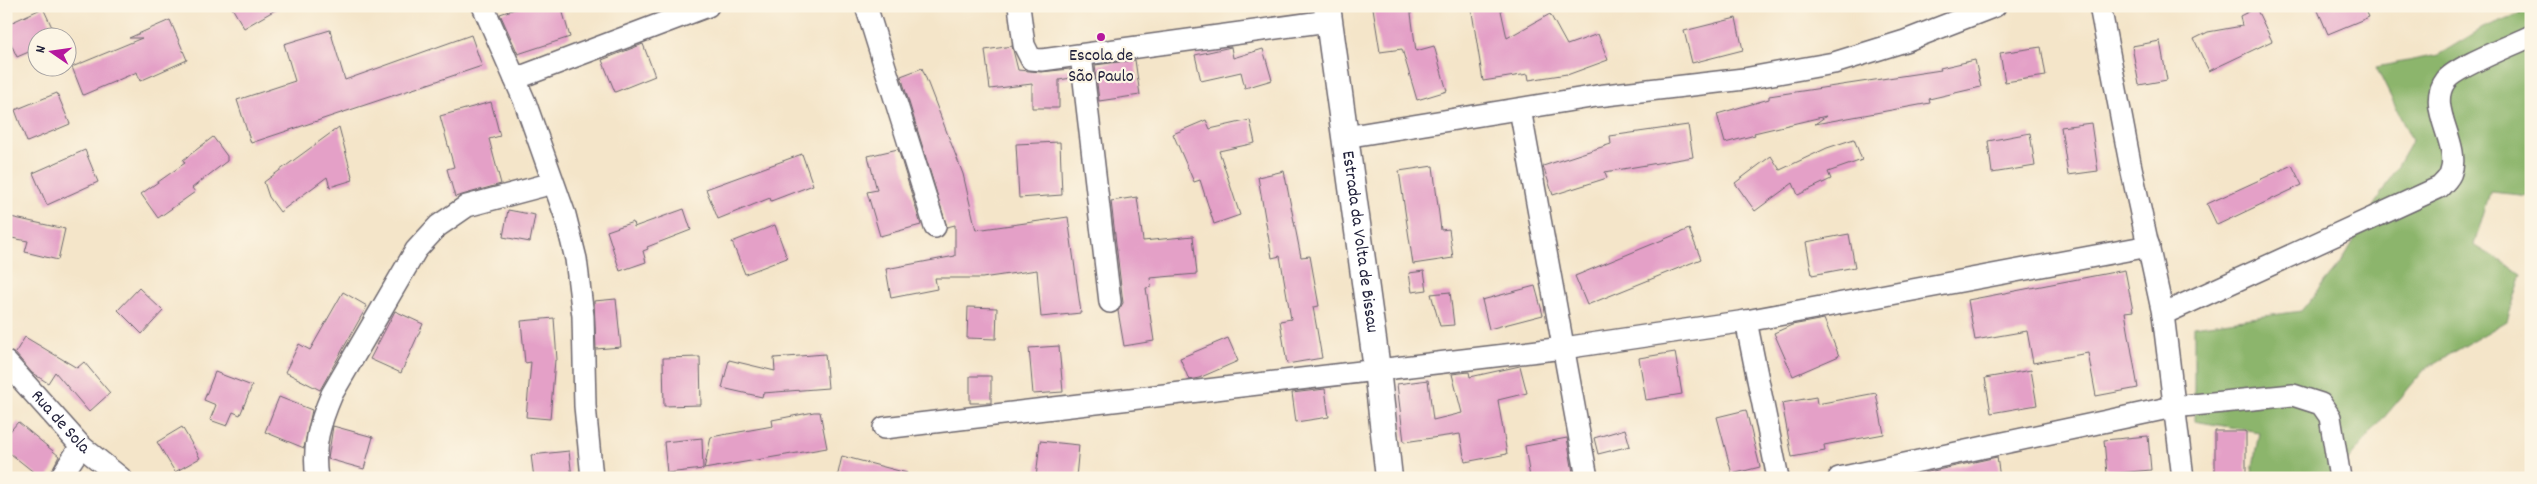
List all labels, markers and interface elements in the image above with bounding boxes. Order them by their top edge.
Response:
north arrow [28,28,78,78]
marker: Escola de São Paulo [1095,31,1107,43]
text: N [31,44,52,55]
place label: Escola de São Paulo [1068,44,1134,90]
street label: Estrada da Volta de Bissau [1335,149,1384,334]
street label: Rua de Sola [25,385,95,461]

